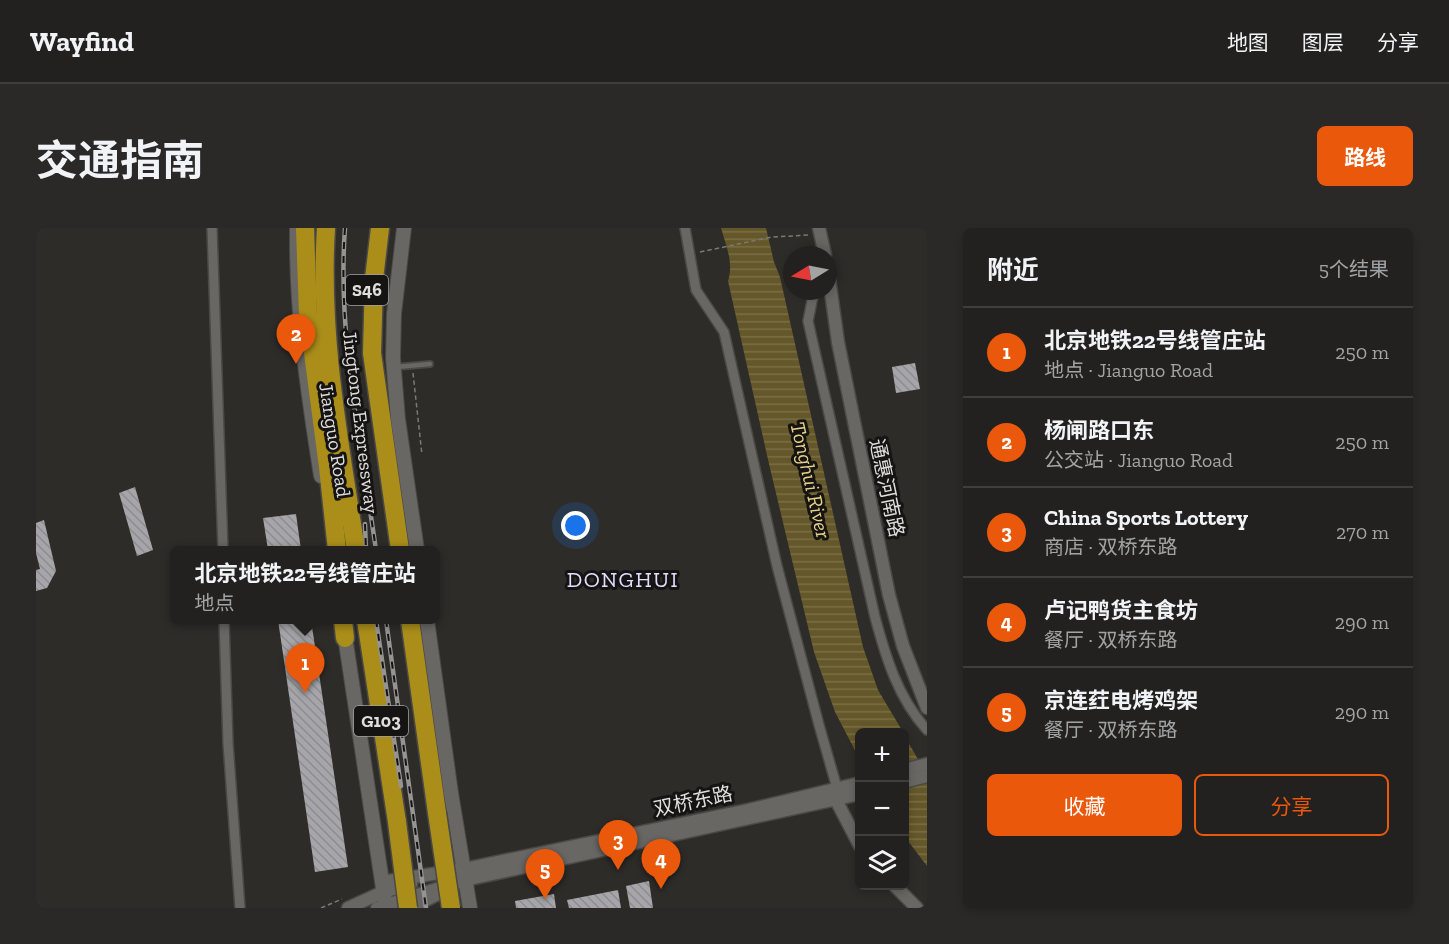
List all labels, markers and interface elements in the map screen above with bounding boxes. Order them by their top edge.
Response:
text: Wayfind [30,25,134,58]
text: 地图 [1227,30,1269,55]
text: 图层 [1302,30,1344,55]
text: 分享 [1377,30,1419,55]
button: 路线 [1317,126,1413,186]
text: 交通指南 [36,135,204,186]
north arrow [783,246,837,300]
text: 附近 [987,254,1039,286]
text: 5个结果 [1319,257,1389,281]
road number: S46 [346,275,388,305]
pin: 2 [276,314,316,364]
text: 北京地铁22号线管庄站 [1044,327,1266,354]
street label: Jingtong Expressway [338,329,384,516]
text: 1 [1002,340,1011,364]
text: 250 m [1335,340,1389,364]
text: 地点 · Jianguo Road [1044,358,1213,382]
street label: Jianguo Road [314,381,356,499]
text: 杨闸路口东 [1044,417,1154,444]
water label: Tonghui River [785,419,837,541]
text: 2 [1001,430,1012,454]
text: 250 m [1335,430,1389,454]
street label: 通惠河南路 [865,437,909,539]
text: 公交站 · Jianguo Road [1044,448,1233,472]
text: China Sports Lottery [1044,504,1248,531]
your location [561,511,590,540]
text: 3 [1001,520,1012,544]
text: 270 m [1336,520,1389,544]
text: 商店 · 双桥东路 [1044,535,1177,559]
popup [170,546,440,624]
text: 北京地铁22号线管庄站 [194,560,416,587]
district label: DONGHUI [567,566,679,593]
text: 地点 [194,591,234,615]
text: 卢记鸭货主食坊 [1044,597,1198,624]
text: 4 [1001,610,1012,634]
text: 290 m [1335,610,1389,634]
text: 餐厅 · 双桥东路 [1044,628,1177,652]
pin: 1 [286,644,324,693]
text: 京连荭电烤鸡架 [1044,687,1198,714]
text: 5 [1001,700,1012,724]
text: 290 m [1335,700,1389,724]
road number: G103 [354,706,408,736]
text: 餐厅 · 双桥东路 [1044,718,1177,742]
map controls [855,728,909,890]
button: + [855,728,909,782]
button: 收藏 [987,774,1182,836]
button: 分享 [1194,774,1389,836]
street label: 双桥东路 [651,781,735,821]
button: − [855,782,909,836]
pin: 3 [598,820,638,870]
button: layers [855,836,909,890]
pin: 4 [642,840,680,889]
pin: 5 [526,850,564,899]

